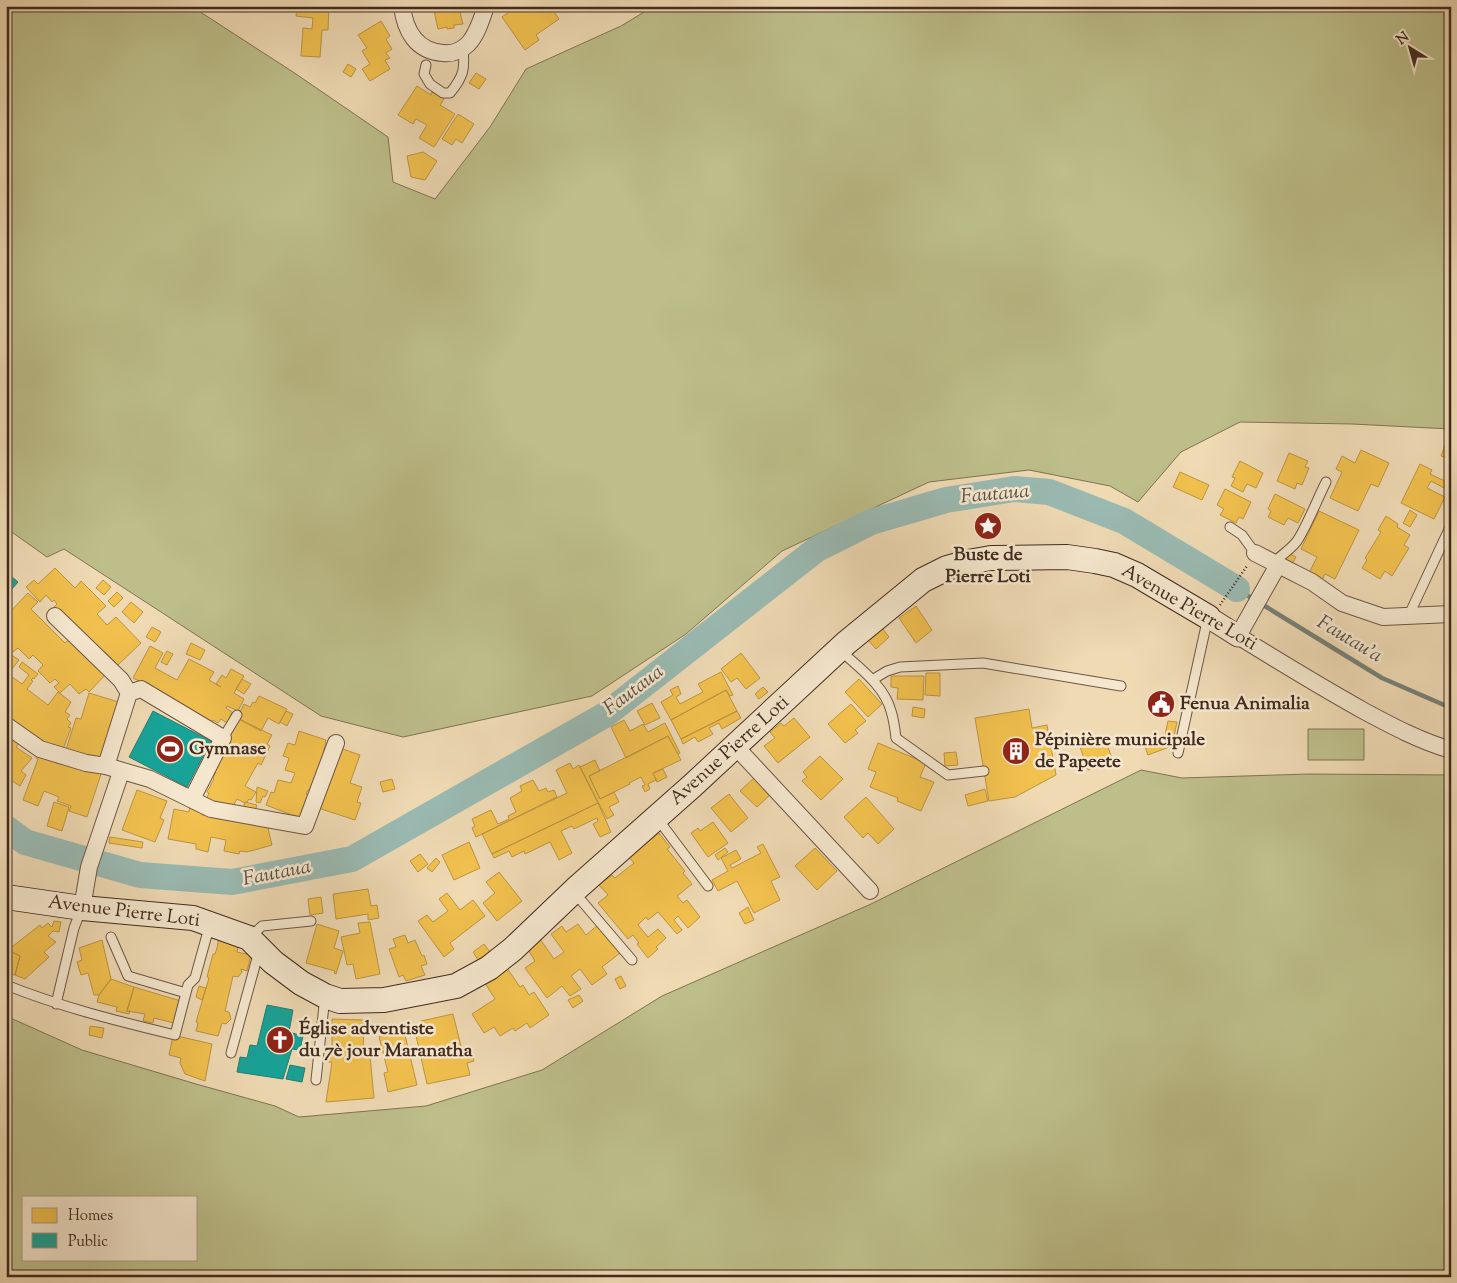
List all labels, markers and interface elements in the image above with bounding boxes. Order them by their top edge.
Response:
north arrow [1384,22,1434,72]
text: N [1393,28,1414,51]
water label: Fautaua [959,478,1031,512]
place icon: Buste de Pierre Loti [973,511,1003,541]
place label: Buste de Pierre Loti [945,542,1031,591]
street label: Avenue Pierre Loti [1116,558,1262,658]
water label: Fautau’a [1311,609,1387,671]
water label: Fautaua [598,659,670,723]
public building icon: Fenua Animalia [1146,689,1176,719]
street label: Avenue Pierre Loti [664,690,796,812]
place label: Fenua Animalia [1180,691,1310,718]
place label: Pépinière municipale de Papeete [1035,727,1205,776]
sports icon: Gymnase [155,734,185,764]
place label: Gymnase [189,736,266,763]
building icon: Pépinière municipale de Papeete [1001,736,1031,766]
water label: Fautaua [240,853,314,895]
street label: Avenue Pierre Loti [46,889,202,935]
place label: Église adventiste du 7è jour Maranatha [299,1016,473,1065]
church icon: Église adventiste du 7è jour Maranatha [265,1025,295,1055]
legend [22,1196,198,1260]
text: Homes [68,1206,113,1227]
text: Public [68,1232,108,1253]

